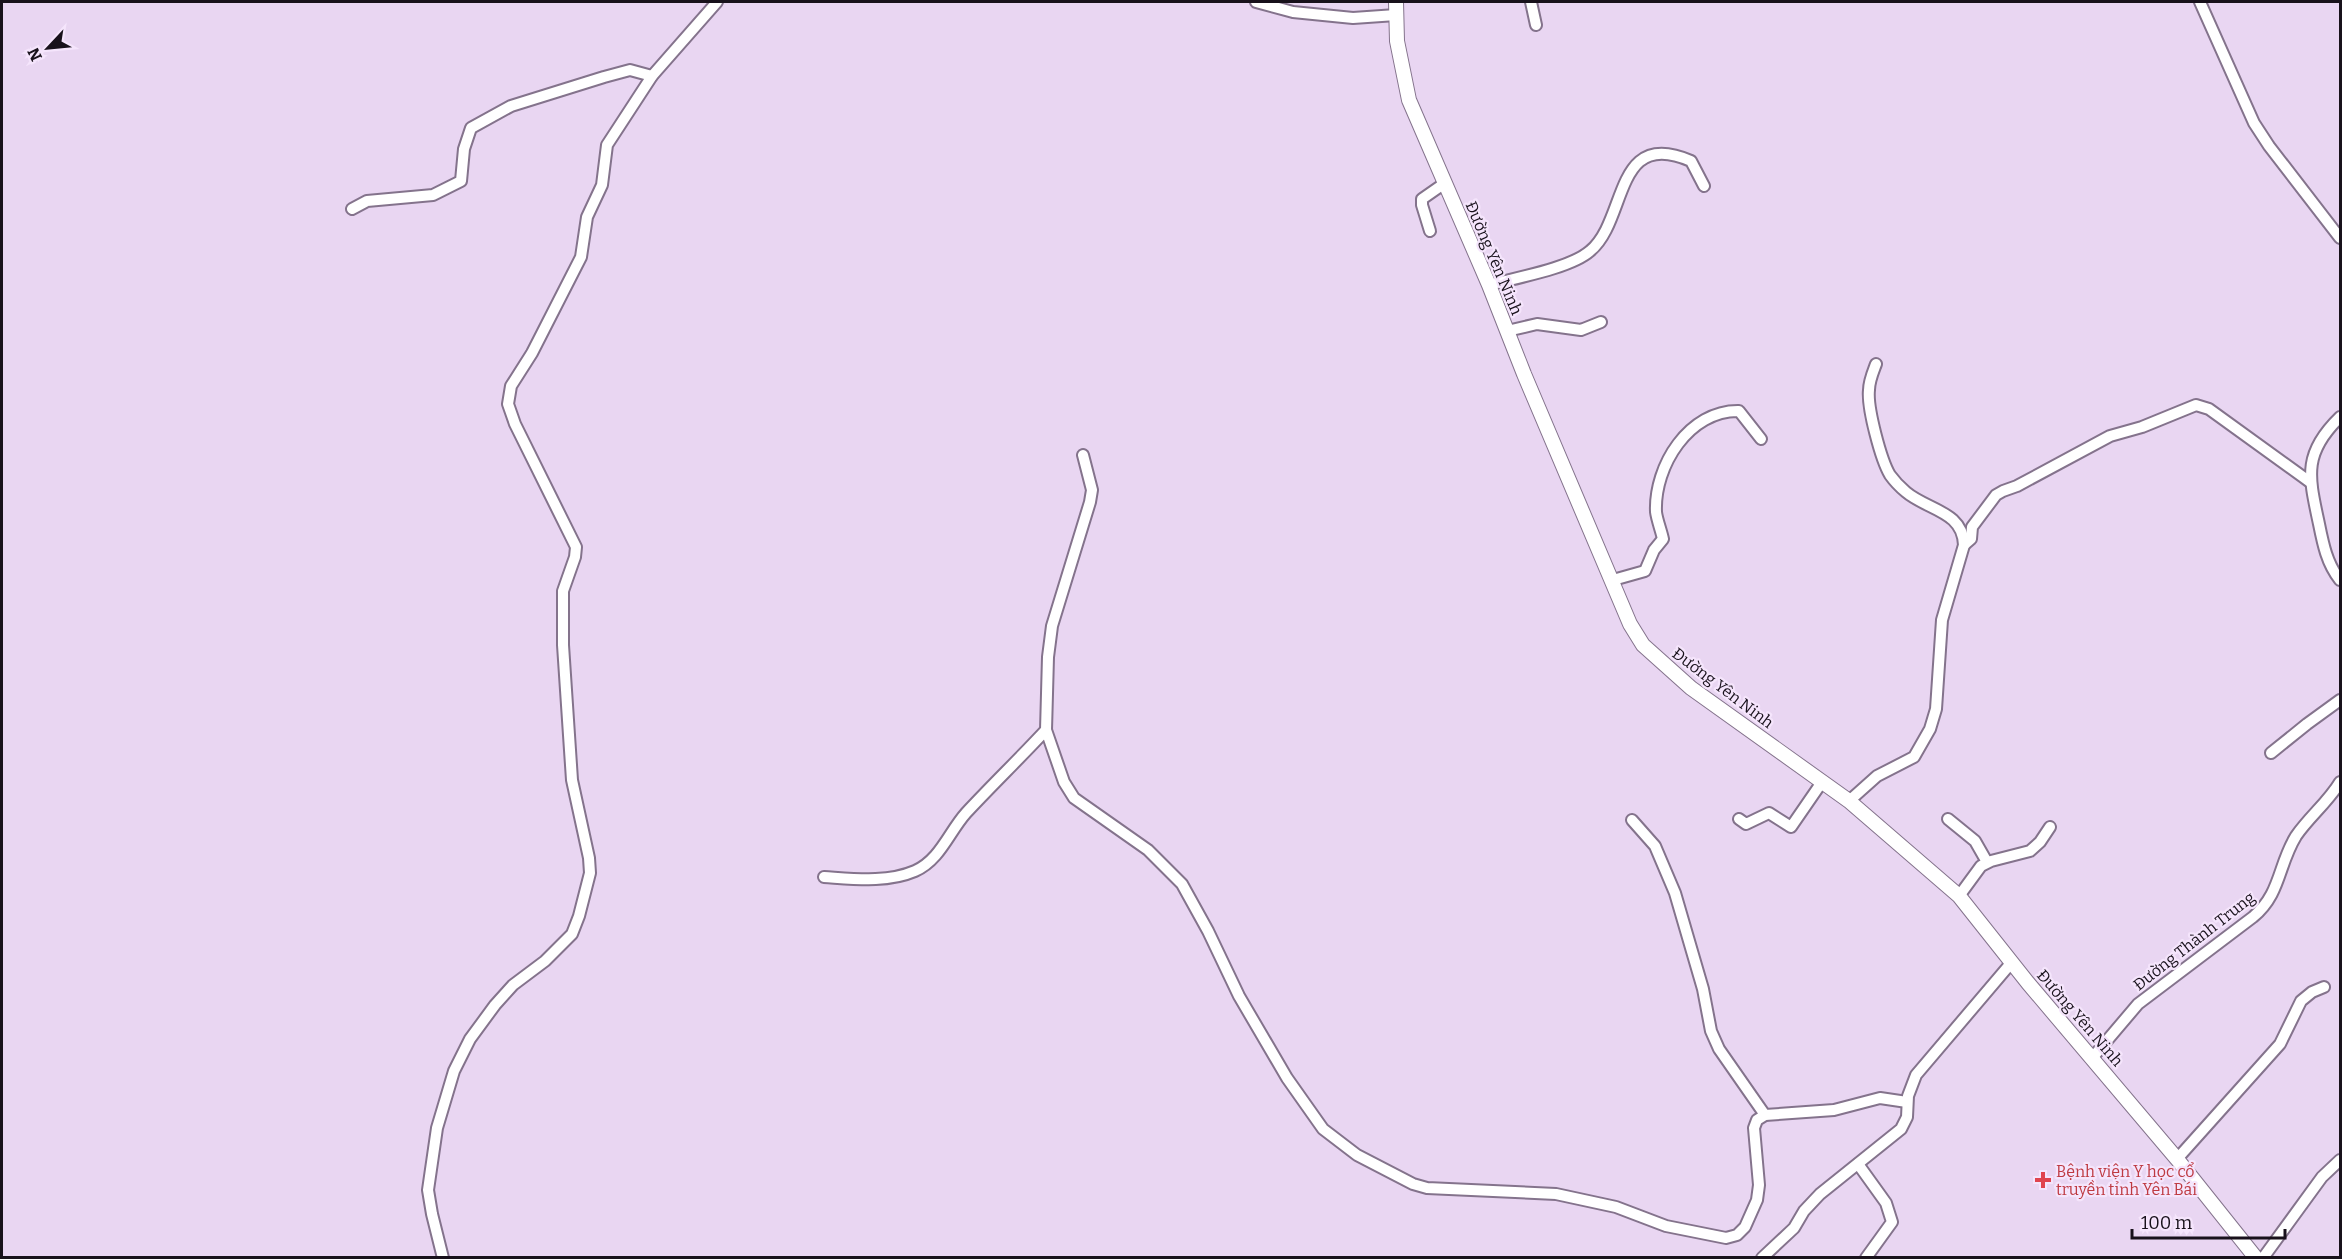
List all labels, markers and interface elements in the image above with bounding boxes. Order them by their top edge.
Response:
north arrow [18,18,78,78]
text: N [24,45,46,64]
street label: Đường Yên Ninh [1461,198,1527,318]
street label: Đường Yên Ninh [1669,644,1777,732]
street label: Đường Thành Trung [2129,888,2259,994]
street label: Đường Yên Ninh [2033,966,2127,1070]
place label: Bệnh viện Y học cổ truyền tỉnh Yên Bái [2056,1162,2197,1199]
marker: Bệnh viện Y học cổ truyền tỉnh Yên Bái [2034,1171,2052,1189]
scale bar [2132,1202,2285,1240]
text: 100 m [2141,1212,2192,1234]

